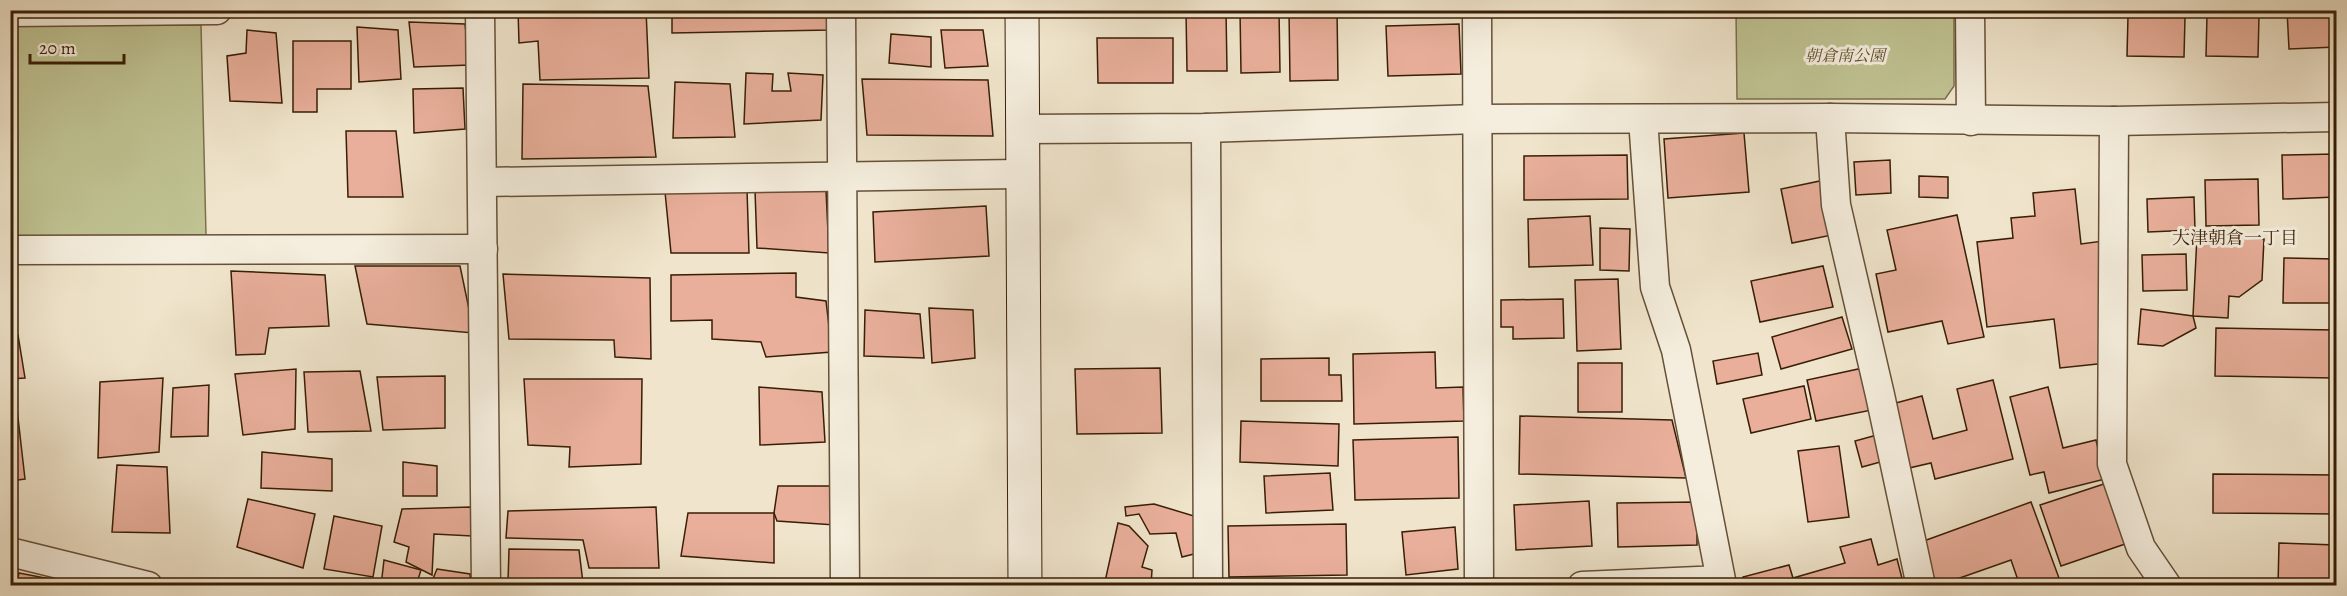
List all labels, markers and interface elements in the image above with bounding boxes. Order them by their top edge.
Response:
scale bar [30,27,124,65]
text: 20 m [39,36,76,60]
park label: 朝倉南公園 [1805,45,1888,67]
district label: 大津朝倉一丁目 [2172,226,2298,250]

